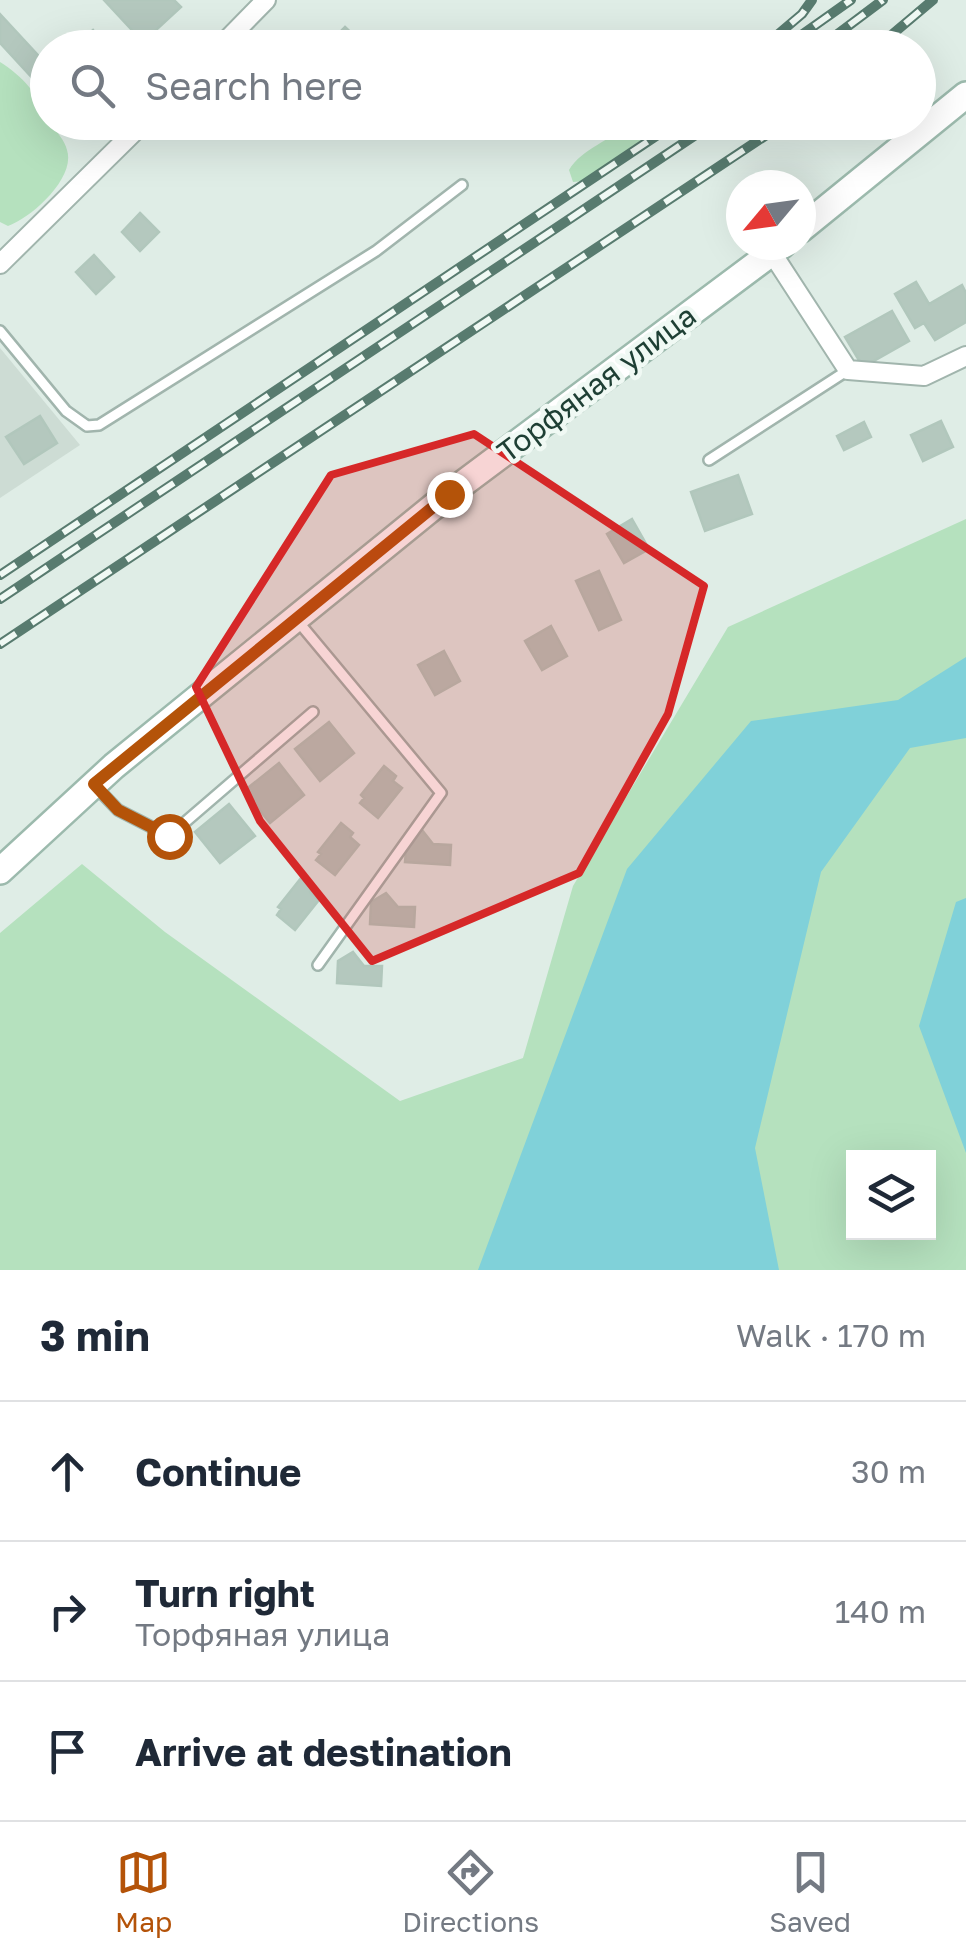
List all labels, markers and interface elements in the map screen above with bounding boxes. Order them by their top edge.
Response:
search box [30,30,936,140]
icon: search [65,58,120,113]
text: Search here [145,63,363,108]
north arrow [726,170,816,260]
street label: Торфяная улица [490,297,703,470]
route end [427,472,473,518]
route start [147,814,193,860]
map controls [846,1150,936,1240]
button: layers [846,1150,936,1240]
text: 3 min [40,1310,150,1360]
text: Walk · 170 m [736,1316,926,1354]
icon: ahead [40,1444,95,1499]
text: Continue [135,1449,301,1494]
text: 30 m [851,1452,926,1490]
text: Turn right [135,1570,315,1615]
icon: right [40,1584,95,1639]
text: 140 m [835,1592,926,1630]
text: Торфяная улица [135,1615,390,1653]
icon: arrive [40,1724,95,1779]
text: Arrive at destination [135,1729,512,1774]
tab: Map [115,1845,172,1938]
tab: Directions [402,1845,539,1938]
tab: Saved [769,1845,851,1938]

